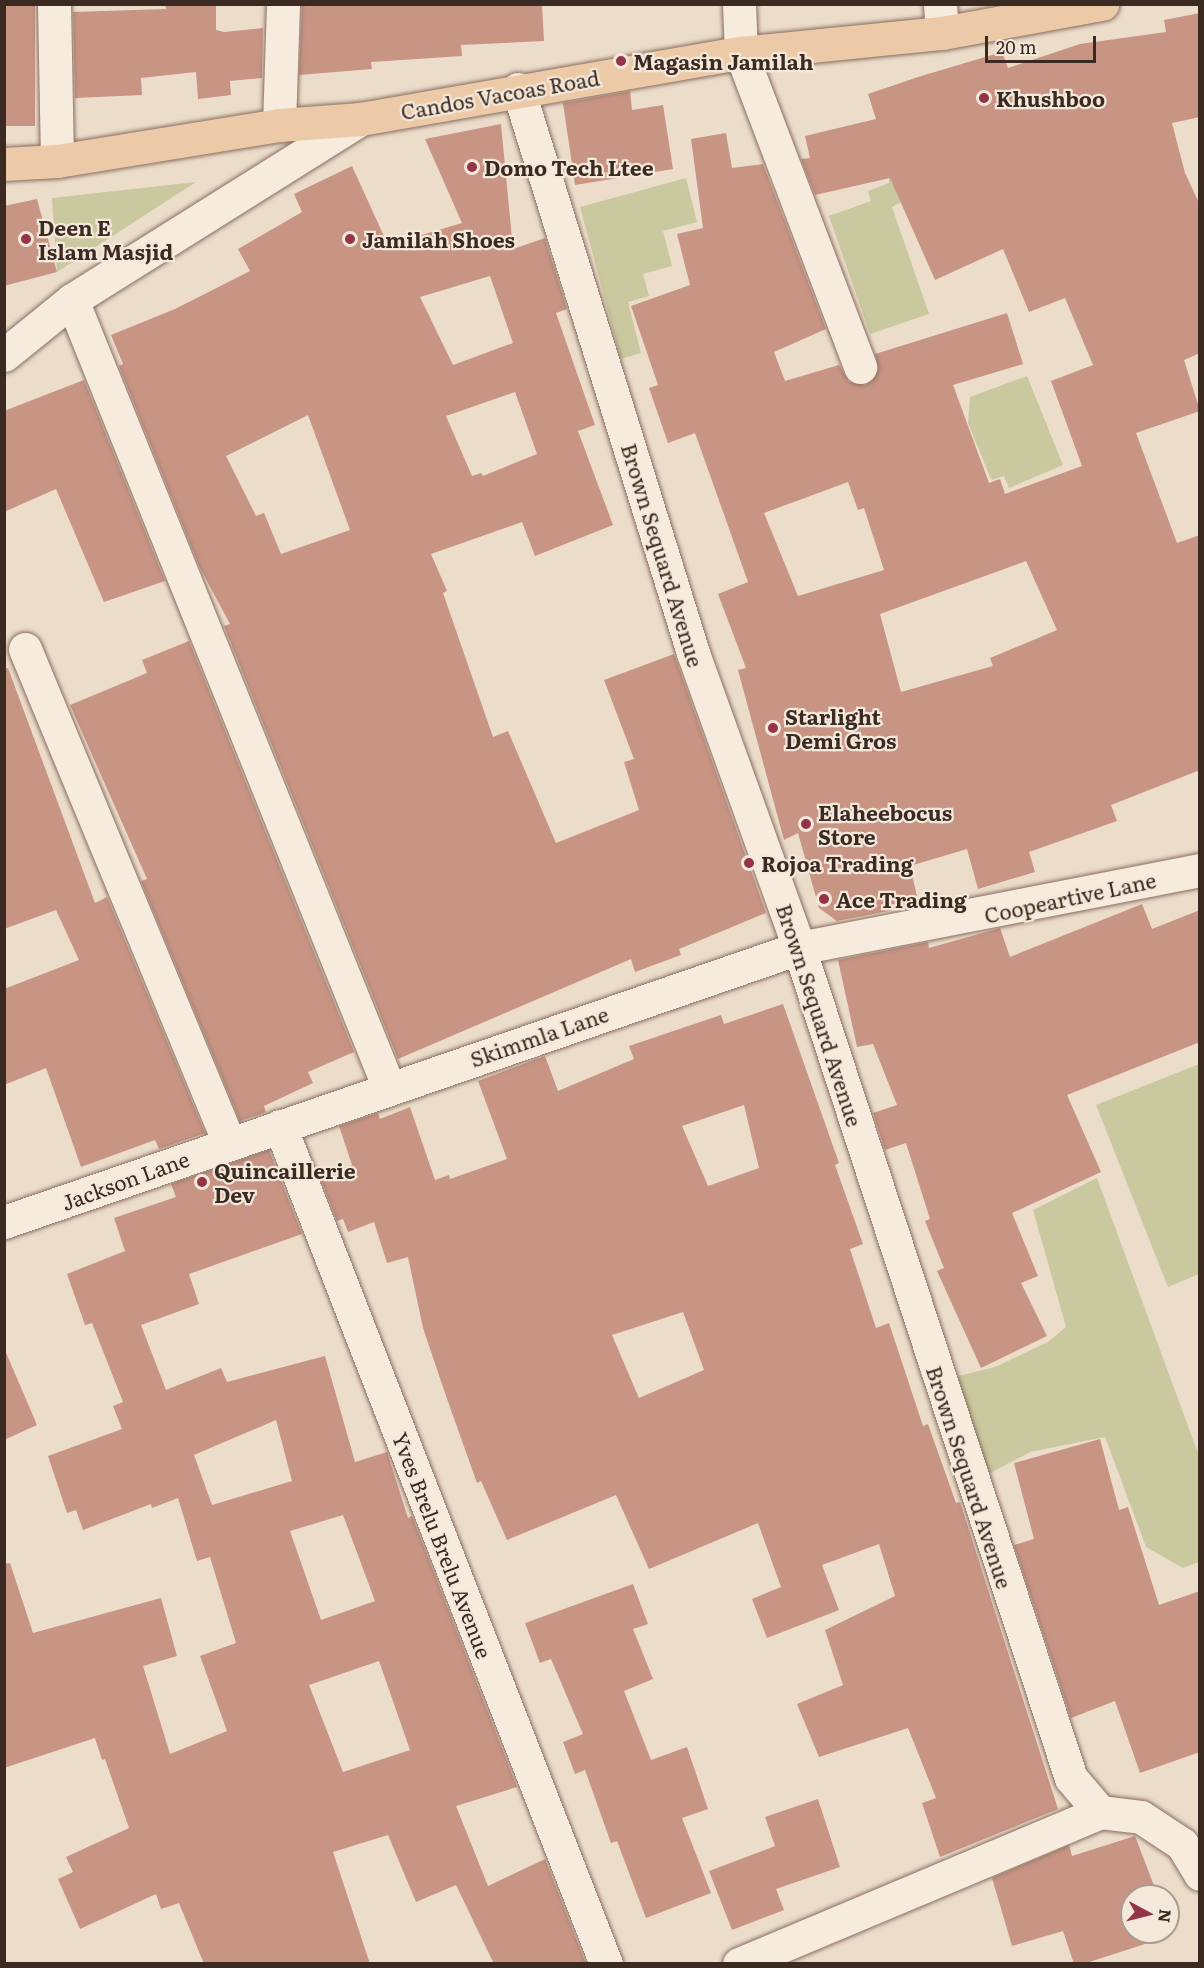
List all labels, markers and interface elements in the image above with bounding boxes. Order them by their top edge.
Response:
scale bar [988,24,1099,62]
text: 20 m [996,33,1037,60]
place label: Magasin Jamilah [633,48,813,74]
marker: Magasin Jamilah [614,54,628,68]
street label: Candos Vacoas Road [399,64,601,124]
place label: Khushboo [996,85,1105,111]
marker: Khushboo [977,91,991,105]
place label: Domo Tech Ltee [484,154,654,180]
marker: Domo Tech Ltee [465,160,479,174]
place label: Deen E Islam Masjid [38,214,173,264]
place label: Jamilah Shoes [362,226,515,252]
marker: Deen E Islam Masjid [19,232,33,246]
marker: Jamilah Shoes [343,232,357,246]
street label: Brown Sequard Avenue [617,440,709,670]
place label: Starlight Demi Gros [785,703,896,753]
marker: Starlight Demi Gros [766,721,780,735]
place label: Elaheebocus Store [818,799,952,849]
marker: Elaheebocus Store [799,817,813,831]
place label: Rojoa Trading [761,850,913,876]
marker: Rojoa Trading [742,856,756,870]
street label: Coopeartive Lane [982,866,1158,928]
place label: Ace Trading [836,886,967,912]
marker: Ace Trading [817,892,831,906]
street label: Brown Sequard Avenue [772,900,868,1130]
street label: Skimmla Lane [467,1001,611,1071]
street label: Jackson Lane [58,1145,192,1215]
place label: Quincaillerie Dev [214,1157,356,1207]
marker: Quincaillerie Dev [195,1175,209,1189]
street label: Brown Sequard Avenue [922,1362,1018,1592]
street label: Yves Brelu Brelu Avenue [388,1428,498,1662]
north arrow [1120,1884,1180,1944]
text: N [1153,1908,1179,1924]

